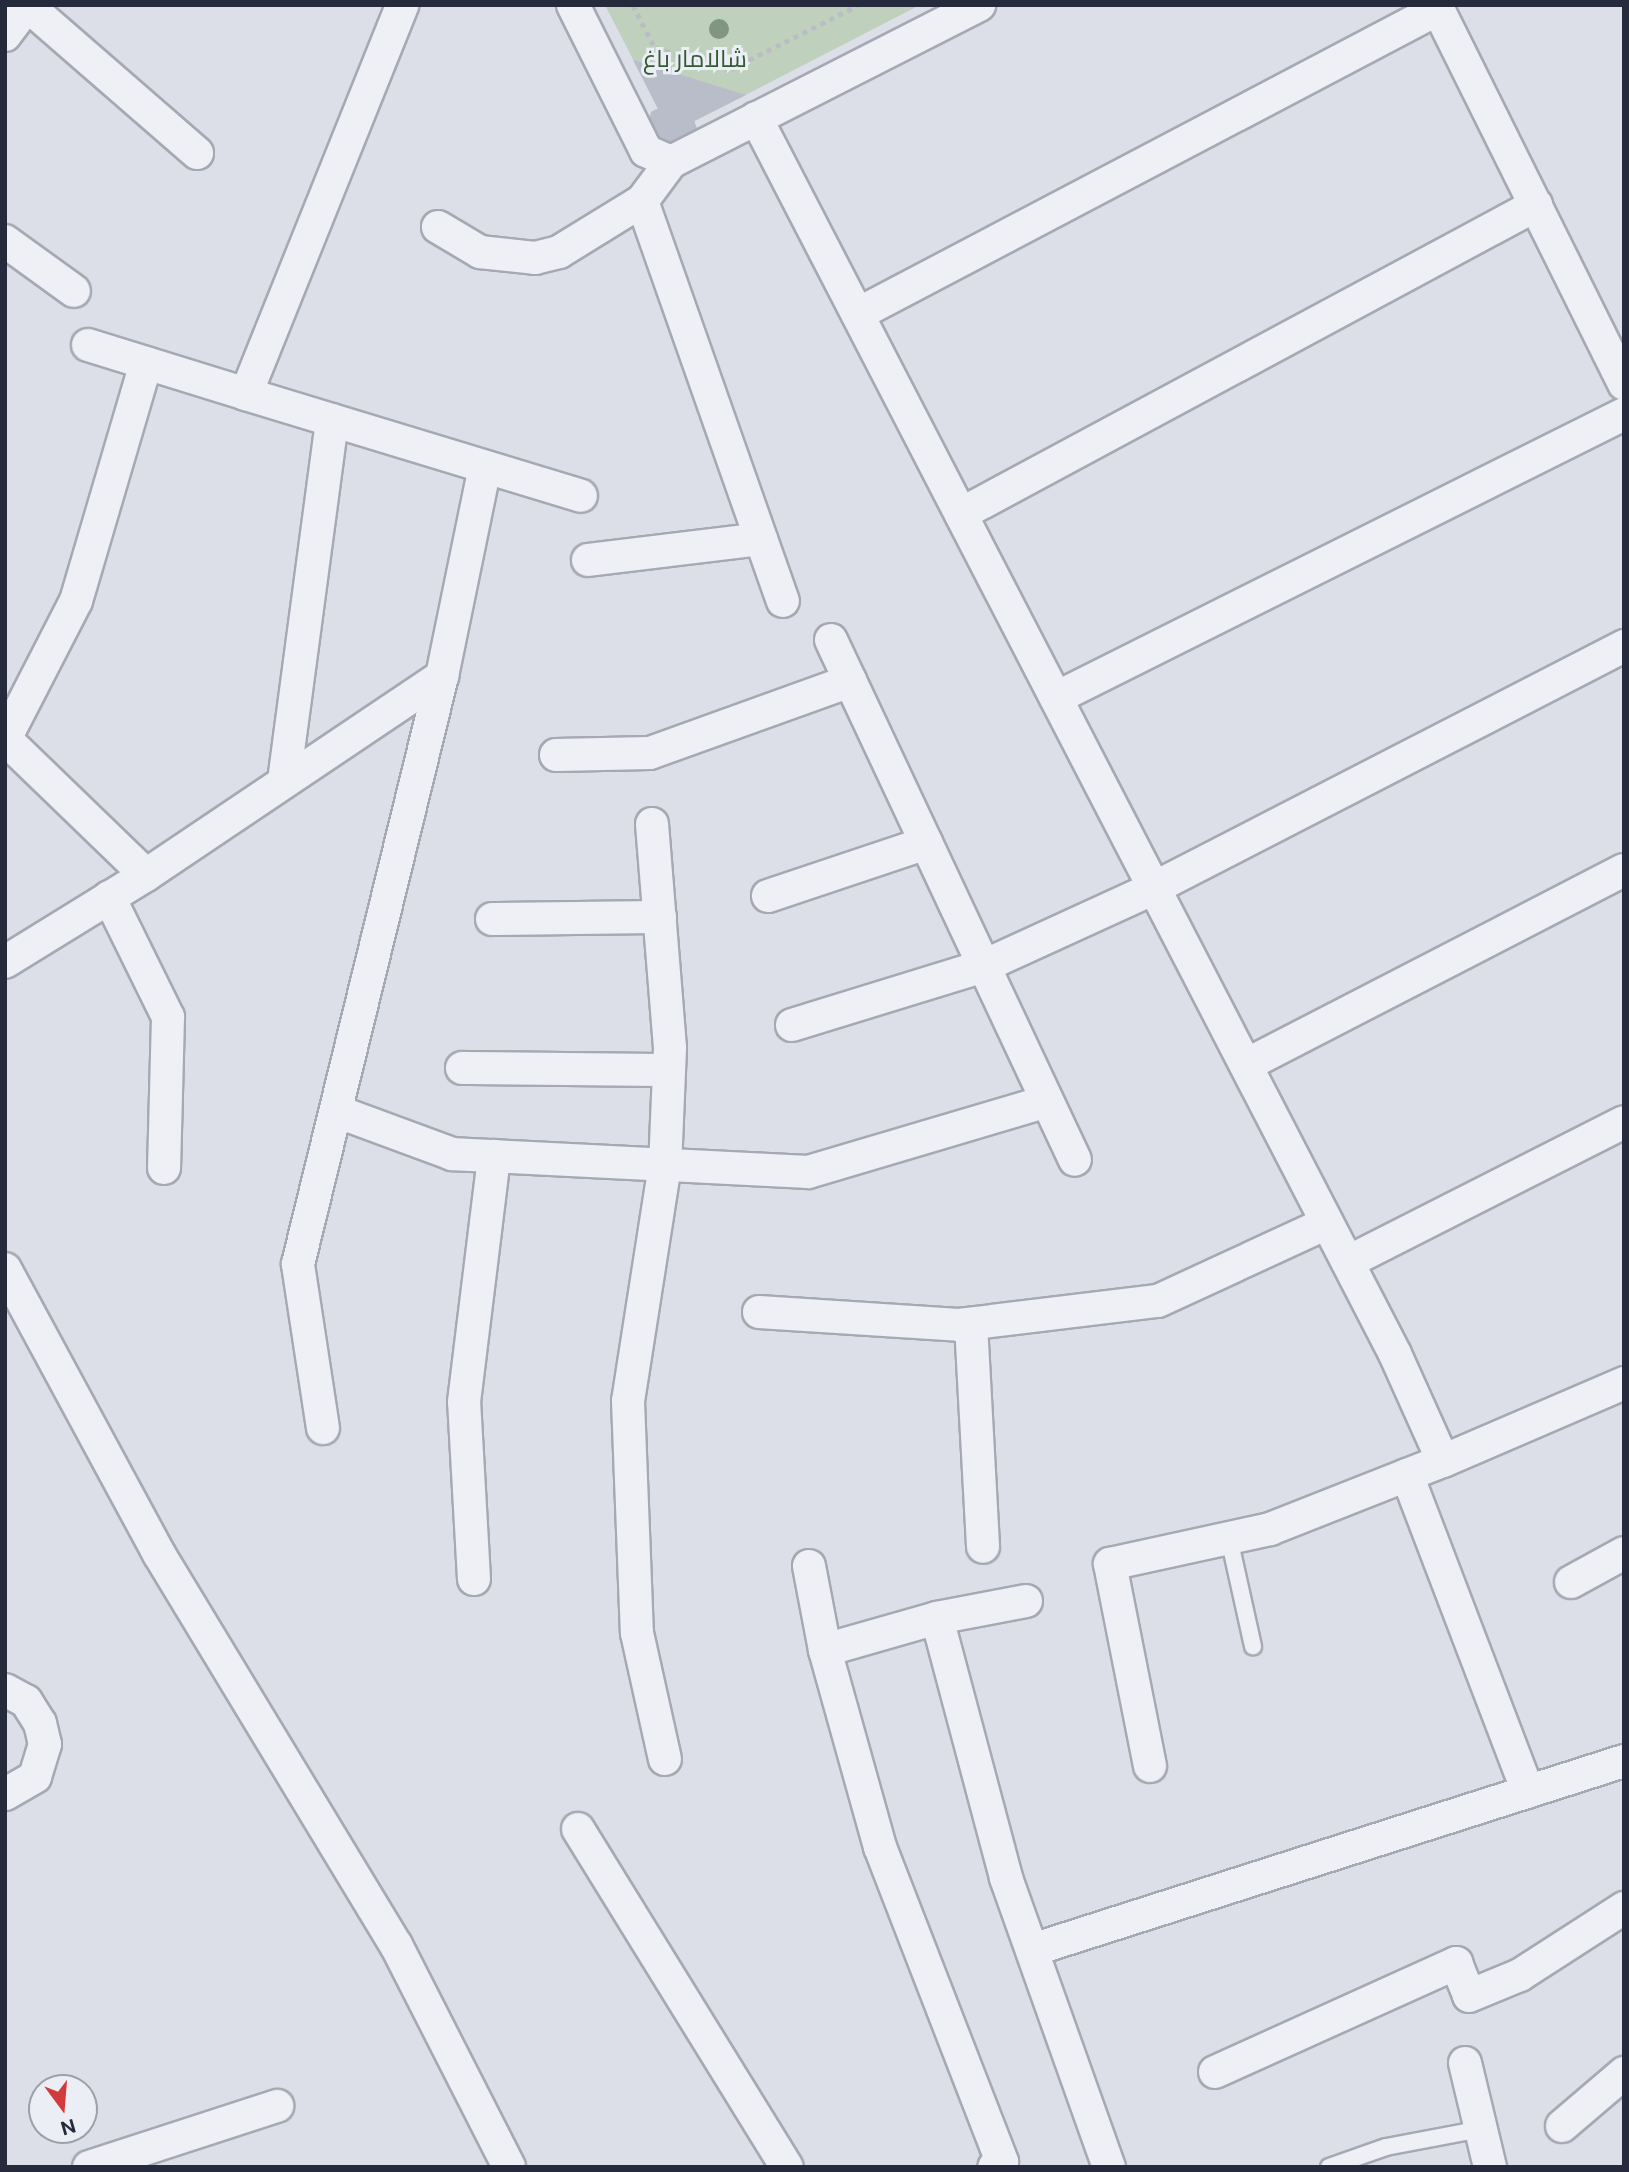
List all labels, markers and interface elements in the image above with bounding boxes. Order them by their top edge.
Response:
park label: شالامار باغ [643,45,747,73]
north arrow [28,2074,98,2144]
text: N [58,2115,78,2140]

